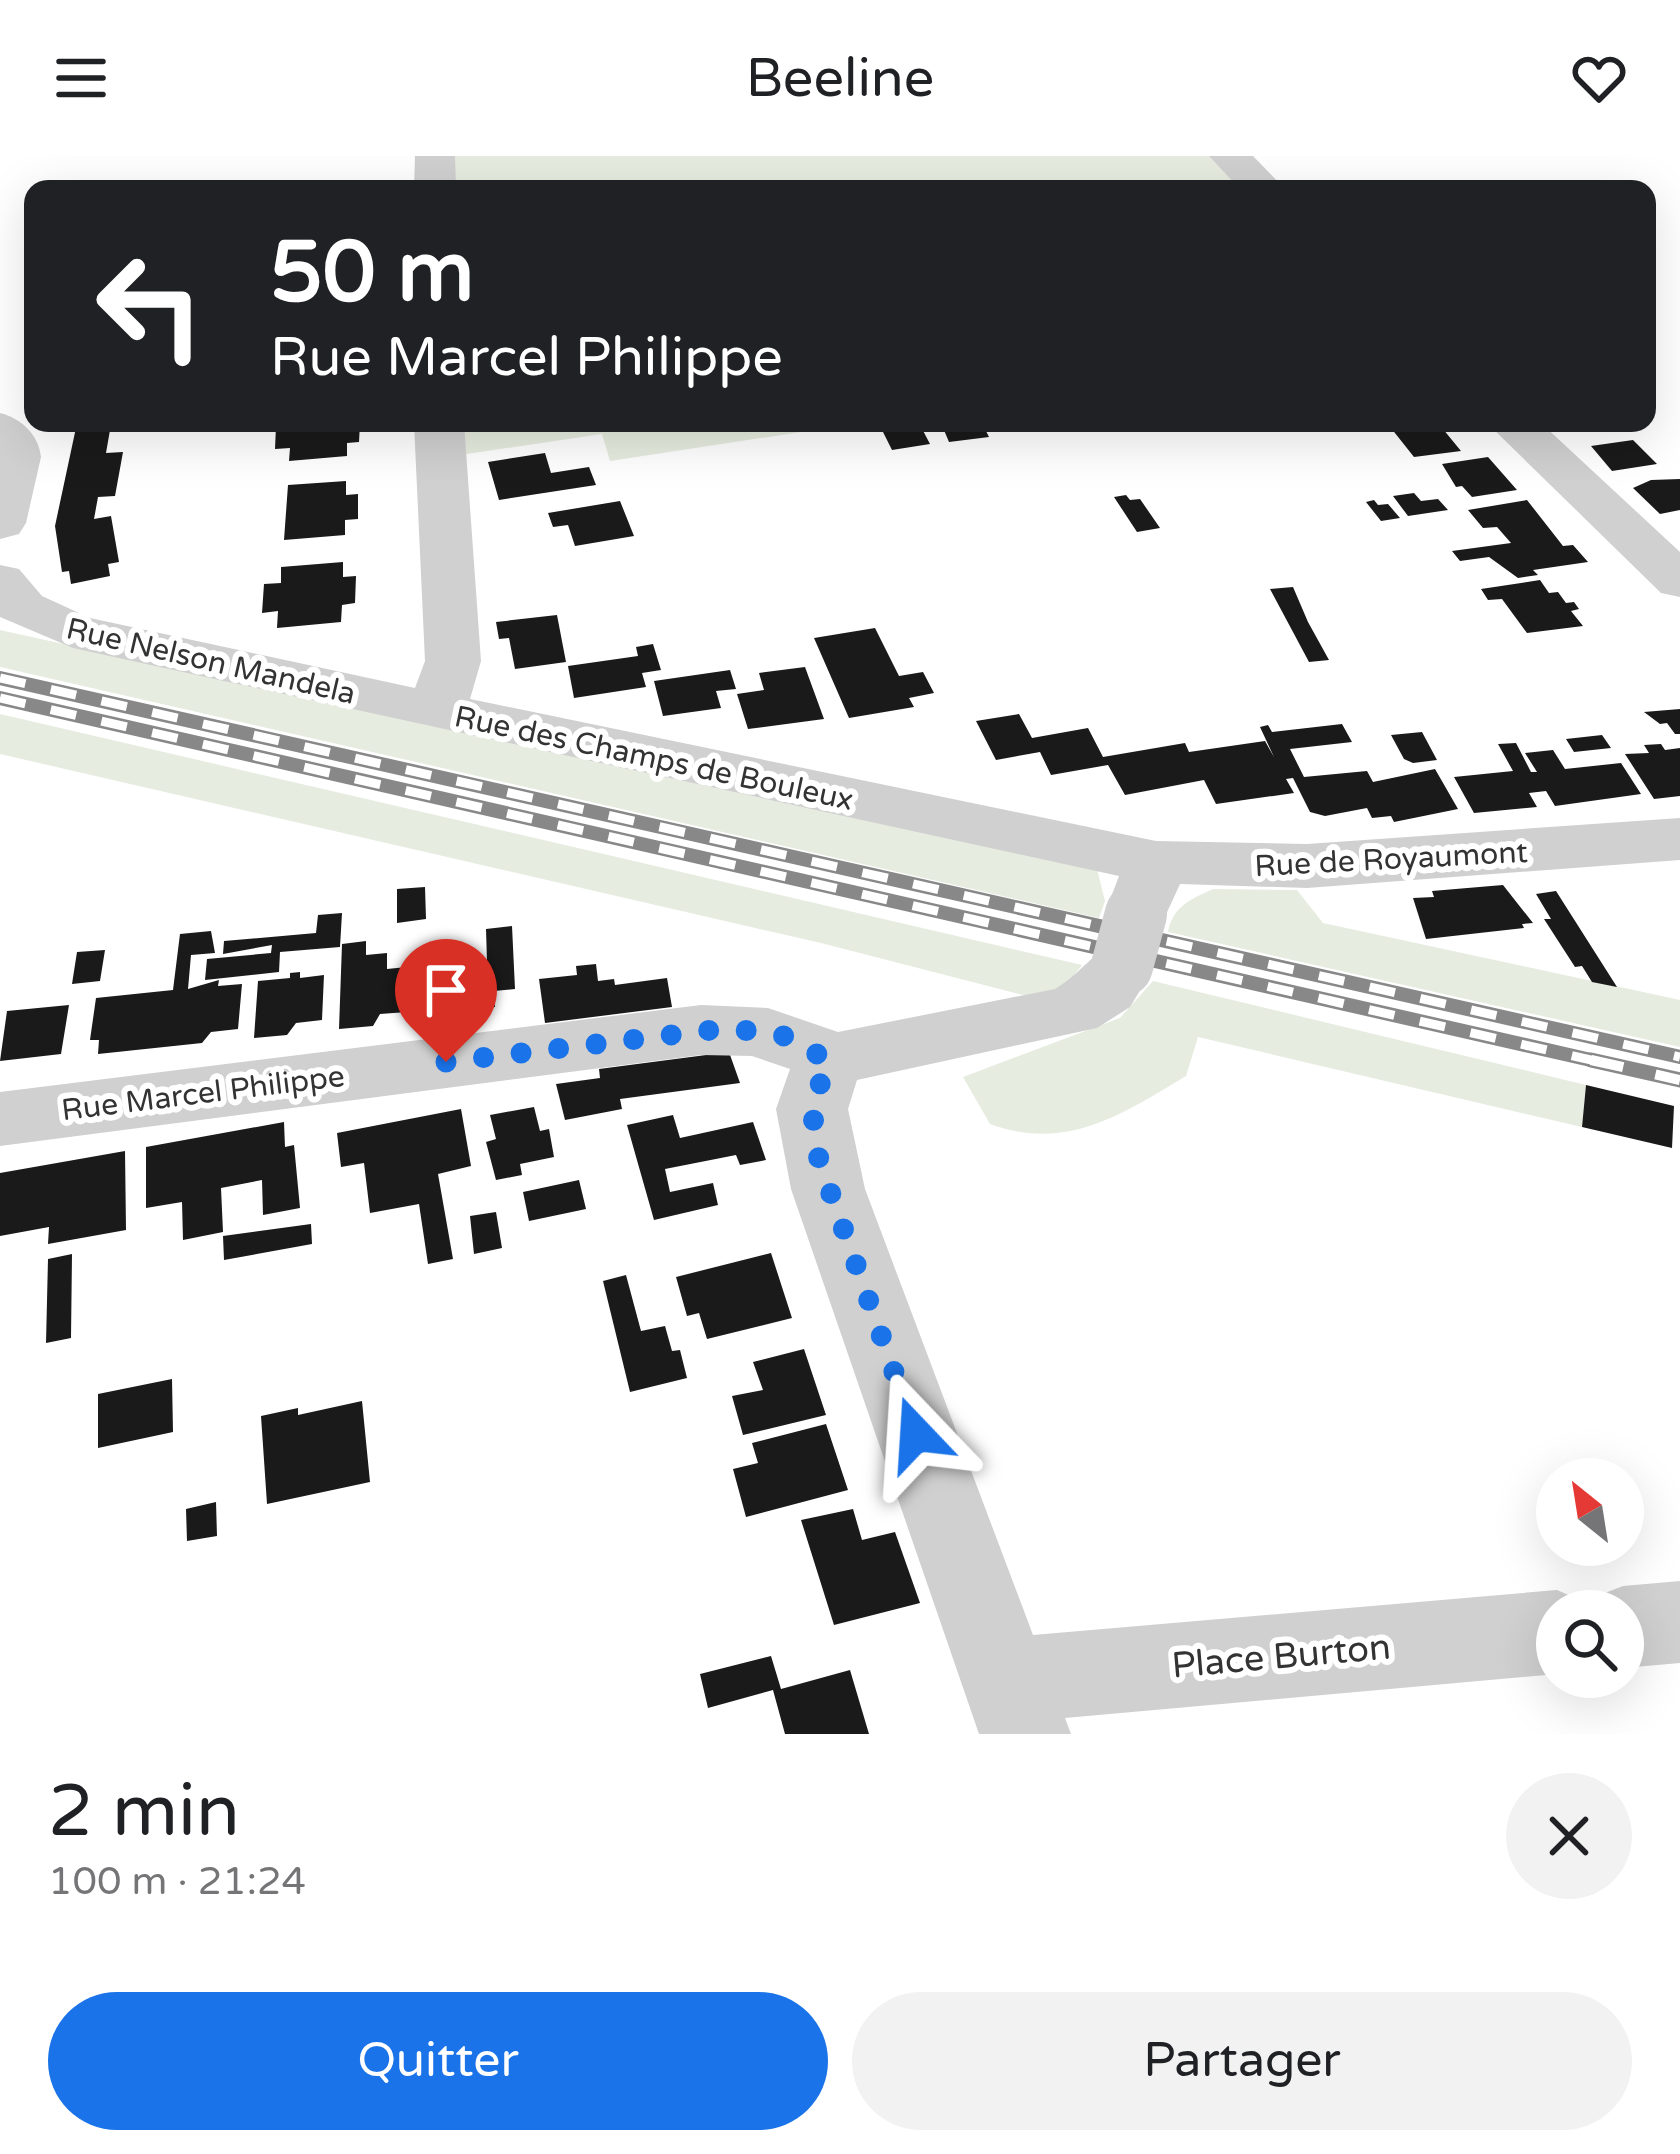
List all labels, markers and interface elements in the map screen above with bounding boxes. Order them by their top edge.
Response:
icon: menu [48,45,114,111]
icon: heart [1566,45,1632,111]
text: Beeline [746,46,934,111]
text: 50 m [270,223,474,324]
icon: left [72,228,228,384]
text: Rue Marcel Philippe [270,325,783,390]
street label: Rue Nelson Mandela [63,610,359,713]
street label: Rue des Champs de Bouleux [451,698,857,819]
street label: Rue de Royaumont [1253,834,1529,885]
pin [395,939,497,1062]
icon: arrive [413,957,479,1023]
street label: Rue Marcel Philippe [59,1058,347,1129]
position arrow [853,1371,979,1497]
north arrow [1536,1458,1644,1566]
map controls [1536,1458,1644,1698]
button: search [1536,1590,1644,1698]
street label: Place Burton [1170,1626,1392,1687]
text: 2 min [48,1769,240,1856]
button: close [1506,1773,1632,1899]
text: 100 m · 21:24 [48,1858,306,1905]
button: Quitter [48,1992,828,2130]
button: Partager [852,1992,1632,2130]

